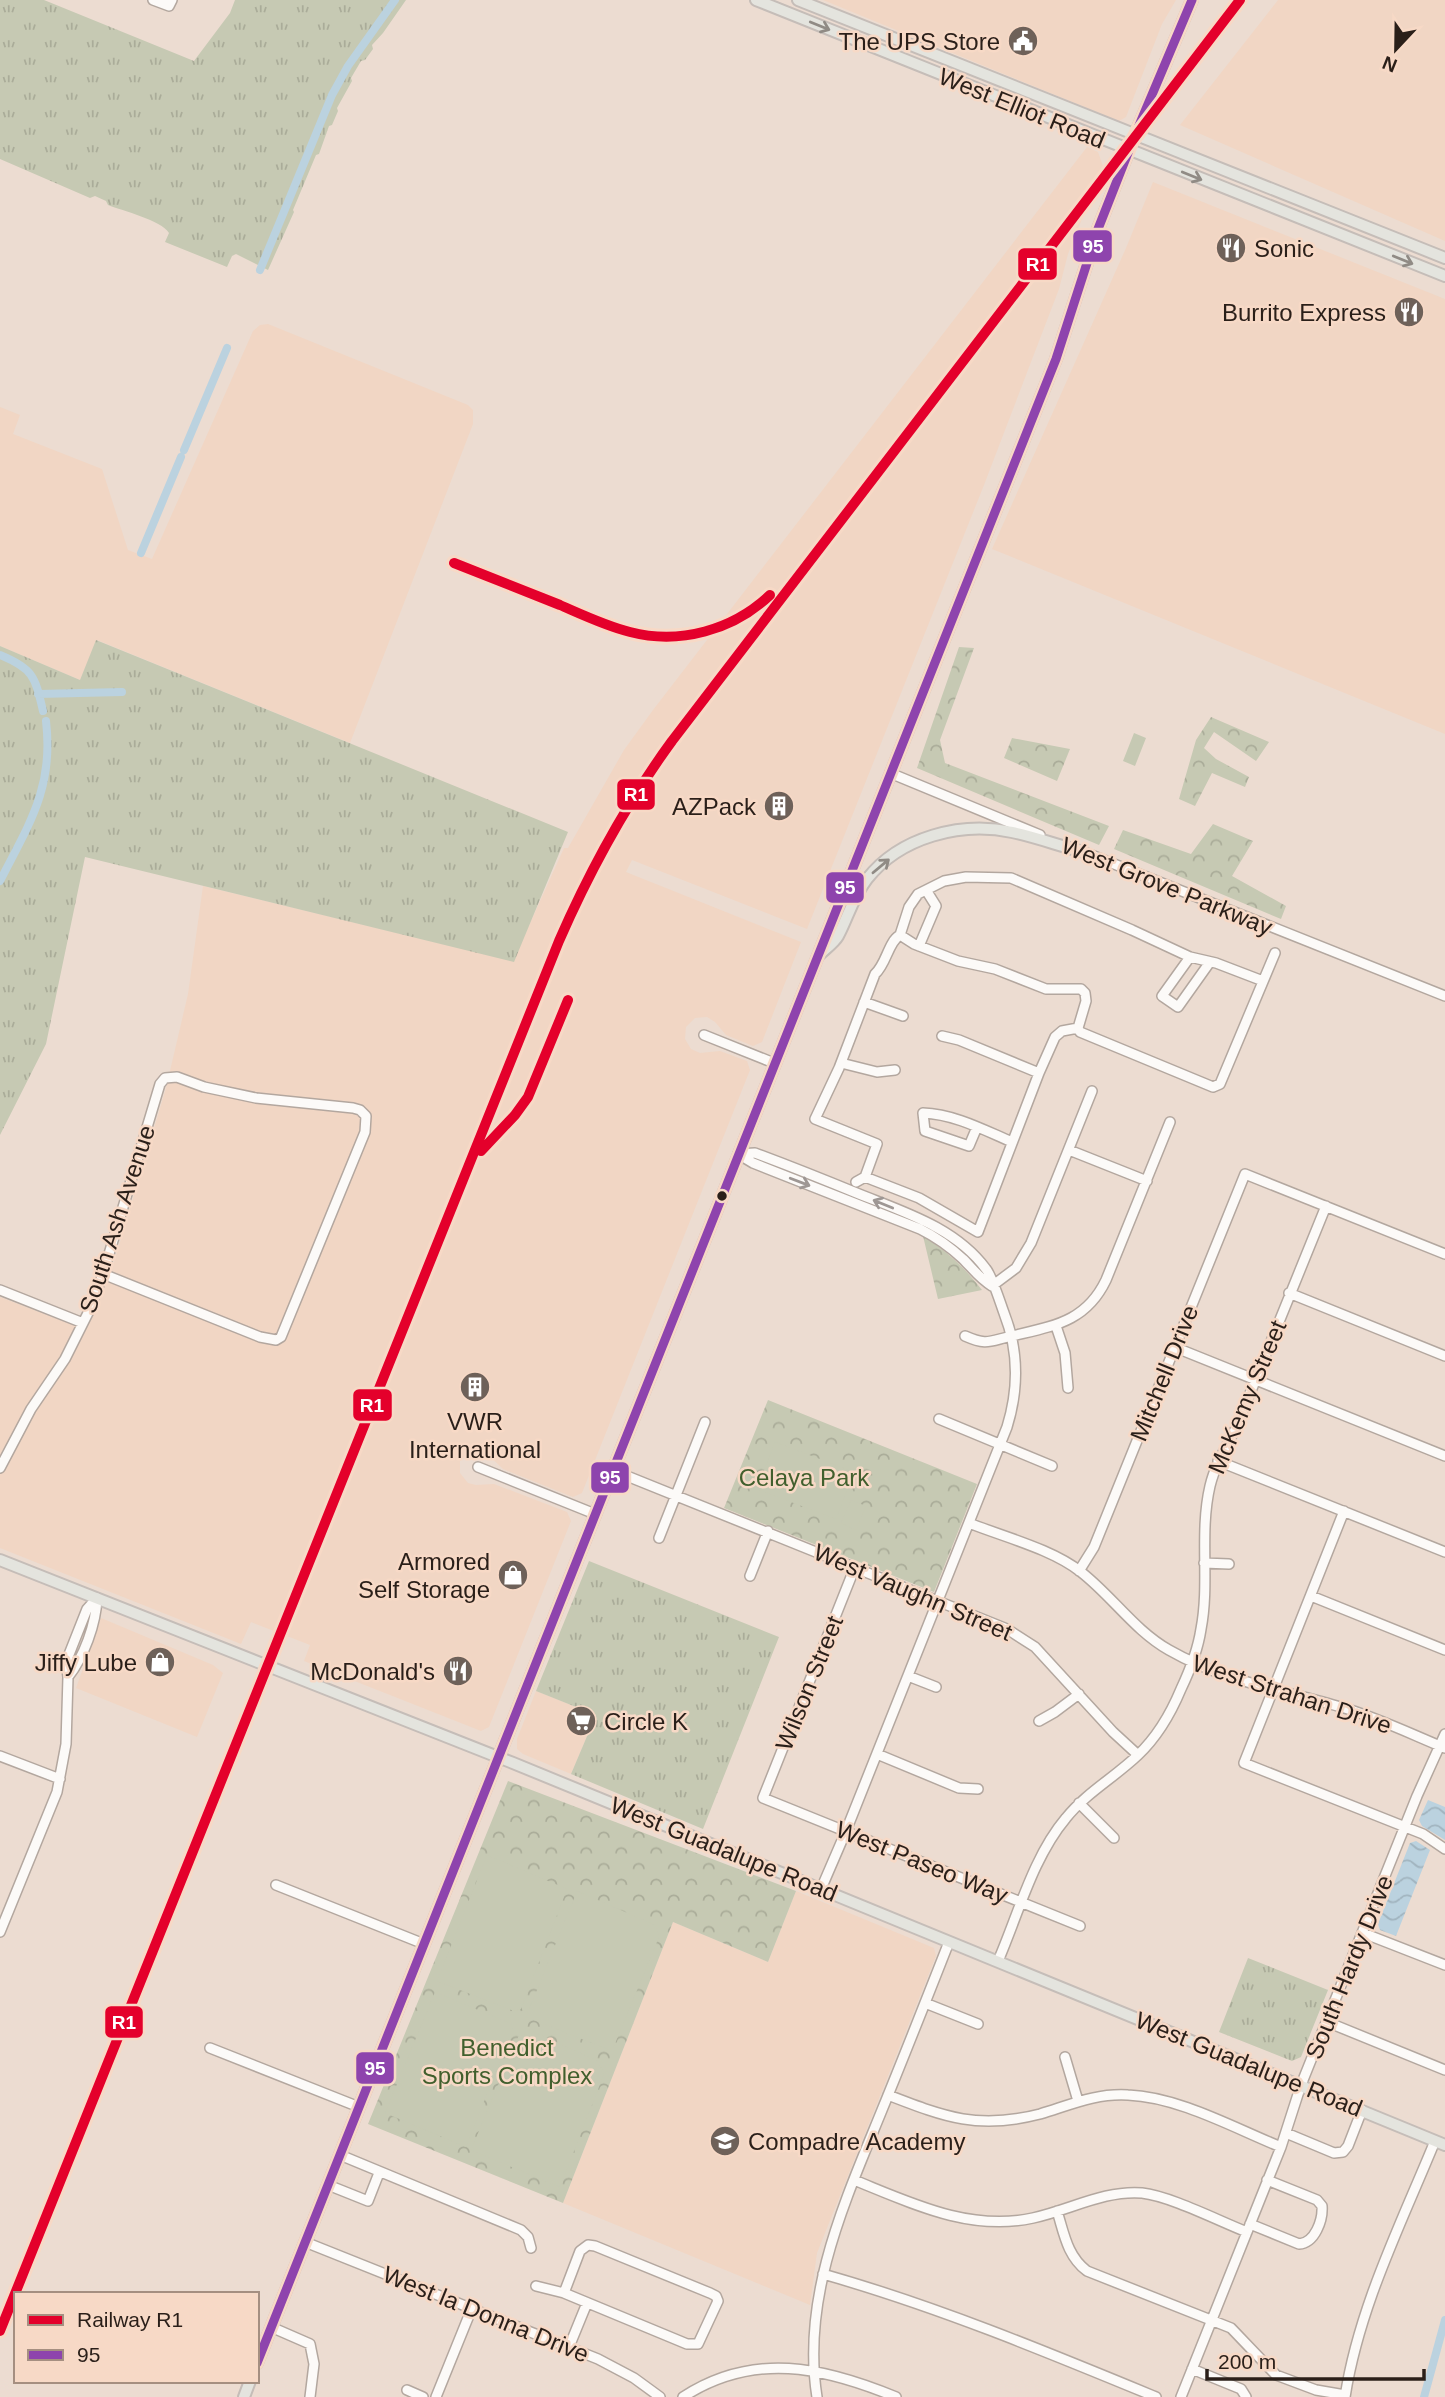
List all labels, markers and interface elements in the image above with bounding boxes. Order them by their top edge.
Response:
north arrow [1361,14,1431,84]
one-way arrow [808,20,830,33]
public building icon: The UPS Store [1006,24,1040,58]
place label: The UPS Store [839,28,1000,55]
text: N [1380,52,1400,77]
street label: West Elliot Road [935,62,1109,154]
one-way arrow [1181,170,1202,183]
line badge: 95 [1072,229,1113,263]
restaurant icon: Sonic [1214,231,1248,265]
place label: Sonic [1254,235,1314,262]
text: 95 [1082,236,1104,257]
line badge: R1 [1017,247,1058,281]
text: R1 [1026,254,1051,275]
one-way arrow [1392,254,1414,267]
restaurant icon: Burrito Express [1392,295,1426,329]
place label: Burrito Express [1222,299,1386,326]
line badge: R1 [616,778,656,811]
text: R1 [624,784,649,805]
building icon: AZPack [762,789,796,823]
place label: AZPack [672,793,757,820]
street label: West Grove Parkway [1058,831,1276,941]
one-way arrow [872,858,890,873]
line badge: 95 [825,871,865,904]
text: 95 [834,877,856,898]
street label: South Ash Avenue [74,1122,160,1316]
one-way arrow [789,1176,810,1189]
unlabelled marker [715,1189,729,1203]
one-way arrow [873,1196,895,1209]
street label: Mitchell Drive [1125,1301,1203,1445]
street label: McKemy Street [1203,1316,1292,1478]
building icon: VWR International [458,1370,492,1404]
line badge: R1 [352,1388,393,1422]
text: R1 [360,1395,385,1416]
place label: VWR International [409,1408,541,1463]
line badge: 95 [590,1461,630,1494]
park label: Celaya Park [739,1464,870,1491]
text: 95 [599,1467,621,1488]
street label: West Vaughn Street [810,1538,1016,1646]
place label: Armored Self Storage [358,1548,490,1603]
shop icon: Armored Self Storage [496,1558,530,1592]
street label: Wilson Street [770,1611,848,1754]
shop icon: Jiffy Lube [143,1645,177,1679]
place label: Jiffy Lube [35,1649,137,1676]
street label: West Strahan Drive [1189,1649,1395,1739]
restaurant icon: McDonald's [441,1654,475,1688]
place label: McDonald's [310,1658,435,1685]
supermarket icon: Circle K [564,1704,598,1738]
place label: Circle K [604,1708,688,1735]
street label: West Guadalupe Road [607,1791,841,1907]
street label: West Paseo Way [832,1815,1012,1909]
street label: South Hardy Drive [1300,1871,1398,2063]
line badge: R1 [104,2005,144,2039]
street label: West Guadalupe Road [1132,2006,1366,2122]
text: R1 [112,2012,137,2033]
park label: Benedict Sports Complex [422,2034,592,2089]
line badge: 95 [355,2051,395,2085]
text: 95 [364,2058,386,2079]
school or university icon: Compadre Academy [708,2124,742,2158]
place label: Compadre Academy [748,2128,965,2155]
street label: West la Donna Drive [379,2260,593,2368]
legend [14,2292,259,2383]
text: Railway R1 [77,2308,183,2331]
scale bar [1207,2338,1424,2382]
text: 95 [77,2343,100,2366]
text: 200 m [1218,2350,1276,2373]

